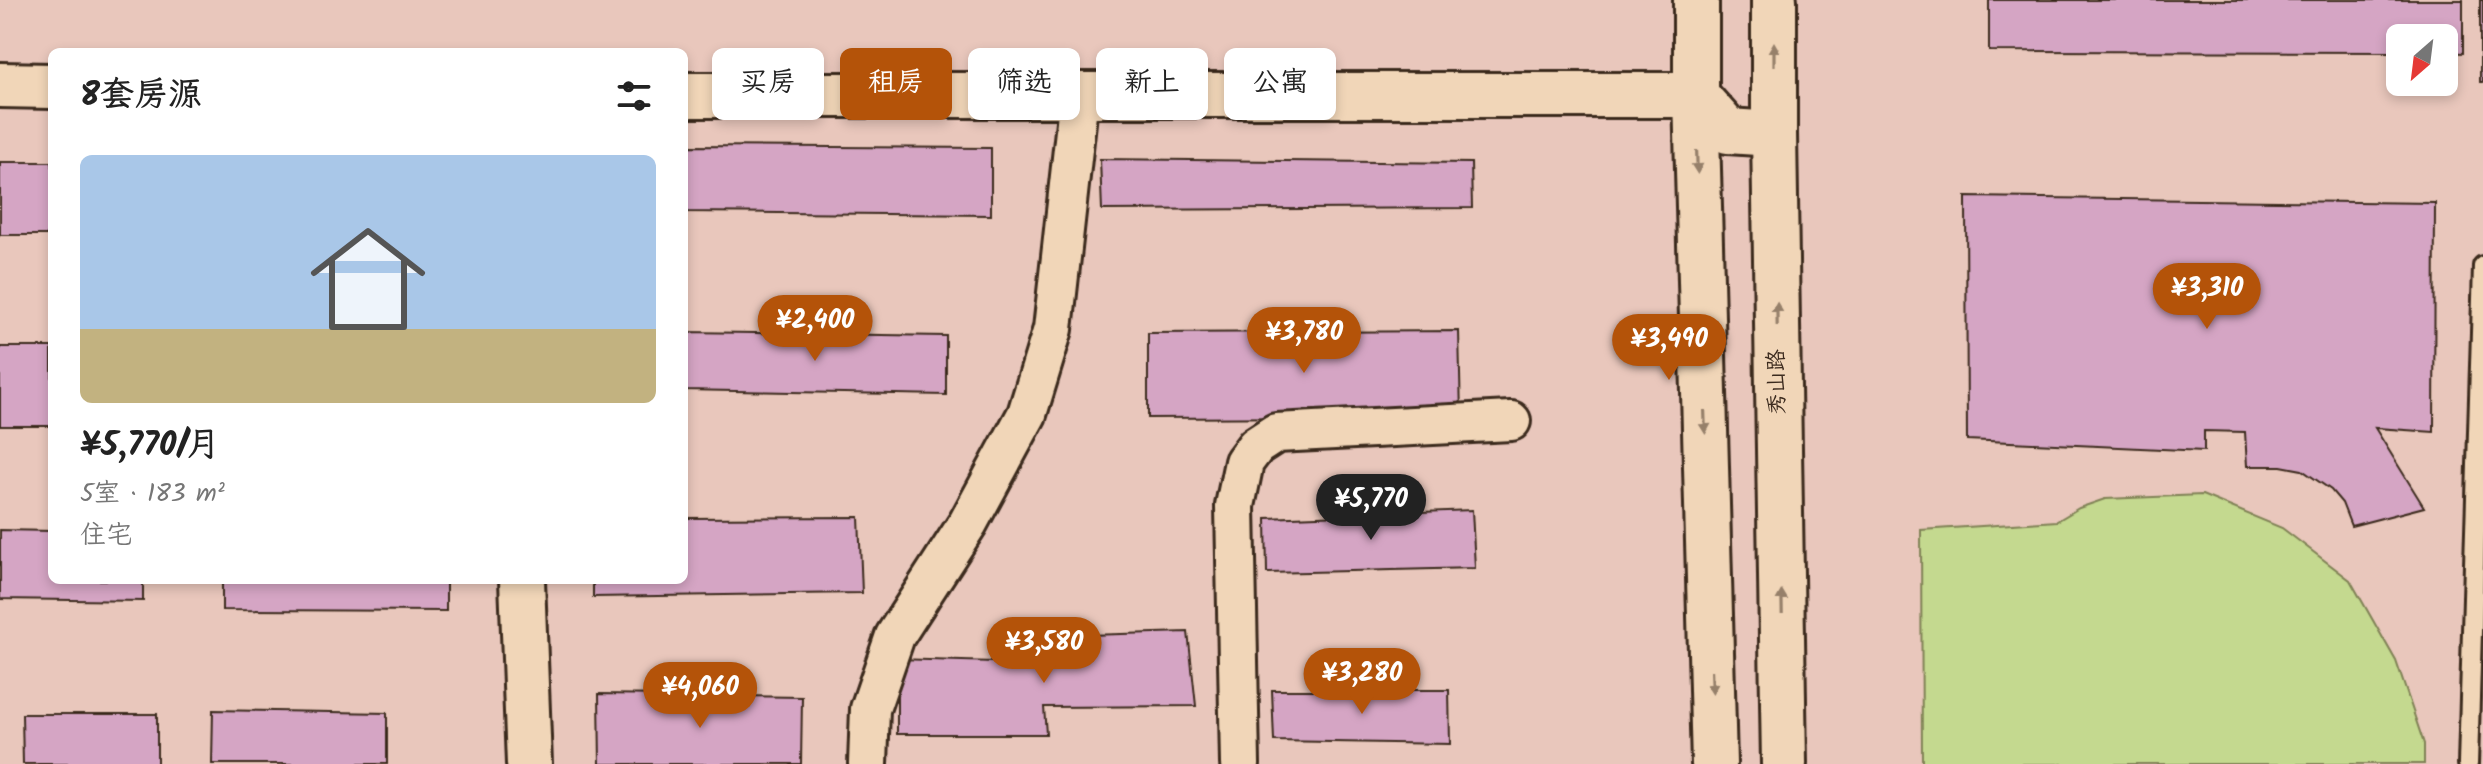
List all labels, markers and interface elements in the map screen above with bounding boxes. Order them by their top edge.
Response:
north arrow [2386,24,2458,96]
map controls [2386,24,2458,96]
one-way arrow [1768,41,1780,66]
chip: 买房 [712,48,824,120]
chip: 租房 [840,48,952,120]
chip: 筛选 [968,48,1080,120]
chip: 新上 [1096,48,1208,120]
chip: 公寓 [1224,48,1336,120]
text: 8套房源 [80,69,202,123]
icon: filters [612,74,656,118]
one-way arrow [1691,150,1704,175]
icon: home [296,207,440,351]
pin: ¥3,310 [2142,263,2272,331]
text: ¥3,310 [2171,268,2243,310]
pin: ¥2,400 [750,295,880,363]
text: ¥2,400 [776,300,854,342]
one-way arrow [1770,301,1783,326]
pin: ¥3,780 [1239,307,1369,375]
text: ¥3,780 [1265,312,1343,354]
pin: ¥3,490 [1604,314,1734,382]
text: ¥3,490 [1630,319,1708,361]
street label: 秀山路 [1760,349,1796,415]
one-way arrow [1698,410,1711,435]
text: ¥5,770/月 [80,419,220,473]
text: 5室 · 183 m² [80,473,225,515]
pin: ¥5,770 [1306,474,1436,542]
text: ¥5,770 [1334,479,1408,521]
text: 住宅 [80,515,132,557]
one-way arrow [1775,589,1788,614]
pin: ¥3,580 [979,617,1109,685]
text: ¥3,580 [1005,622,1083,664]
pin: ¥3,280 [1297,648,1427,716]
text: ¥3,280 [1322,653,1402,695]
pin: ¥4,060 [635,662,765,730]
text: ¥4,060 [661,667,739,709]
one-way arrow [1705,670,1718,695]

